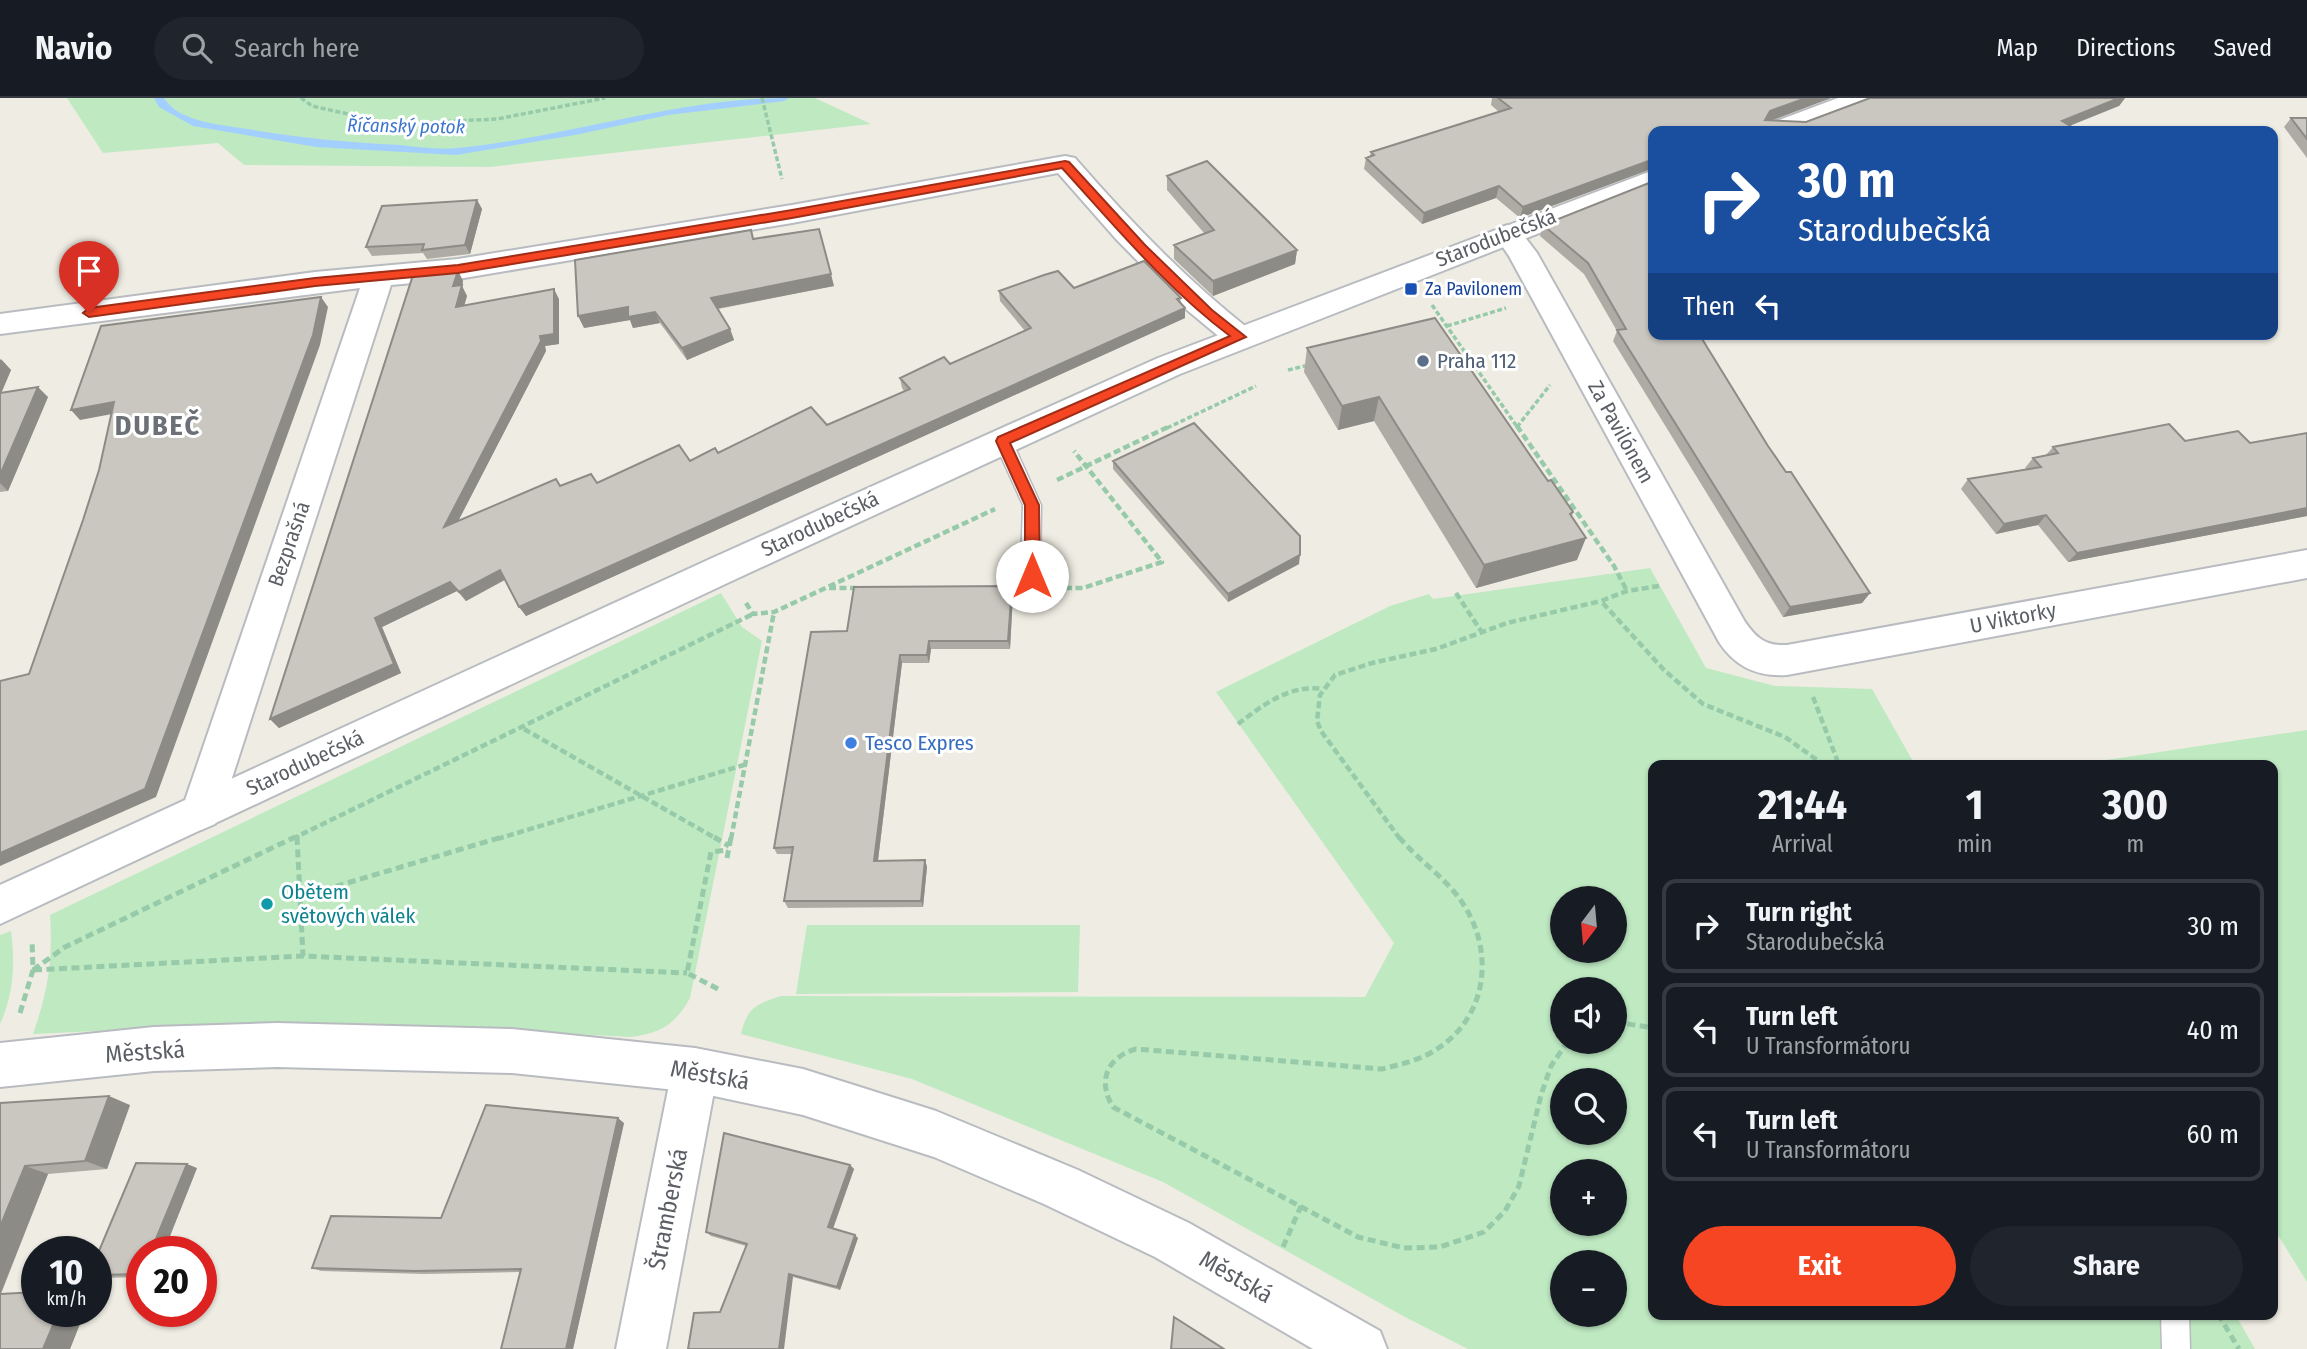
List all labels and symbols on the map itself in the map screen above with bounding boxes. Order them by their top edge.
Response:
water label: Říčanský potok [347,113,465,139]
street label: Starodubečská [1432,203,1560,273]
pin [59,241,119,313]
place label: Za Pavilonem [1425,278,1522,300]
marker: Za Pavilonem [1403,281,1419,297]
place label: Praha 112 [1437,348,1516,374]
marker: Praha 112 [1415,353,1431,369]
street label: Za Pavilónem [1582,376,1660,488]
district label: DUBEČ [115,408,201,442]
street label: Starodubečská [757,485,883,563]
street label: Bezprašná [262,498,316,590]
position arrow [995,539,1069,613]
street label: U Viktorky [1968,597,2059,639]
street label: Starodubečská [242,724,368,802]
place label: Tesco Expres [865,730,974,756]
marker: Tesco Expres [843,735,859,751]
place label: Obětem světových válek [281,879,415,929]
north arrow [1550,886,1628,962]
marker: Obětem světových válek [259,896,275,912]
street label: Městská [104,1035,186,1069]
street label: Městská [668,1054,752,1096]
street label: Štramberská [642,1146,693,1272]
speed limit sign: 20 [126,1236,217,1327]
street label: Městská [1194,1245,1278,1309]

